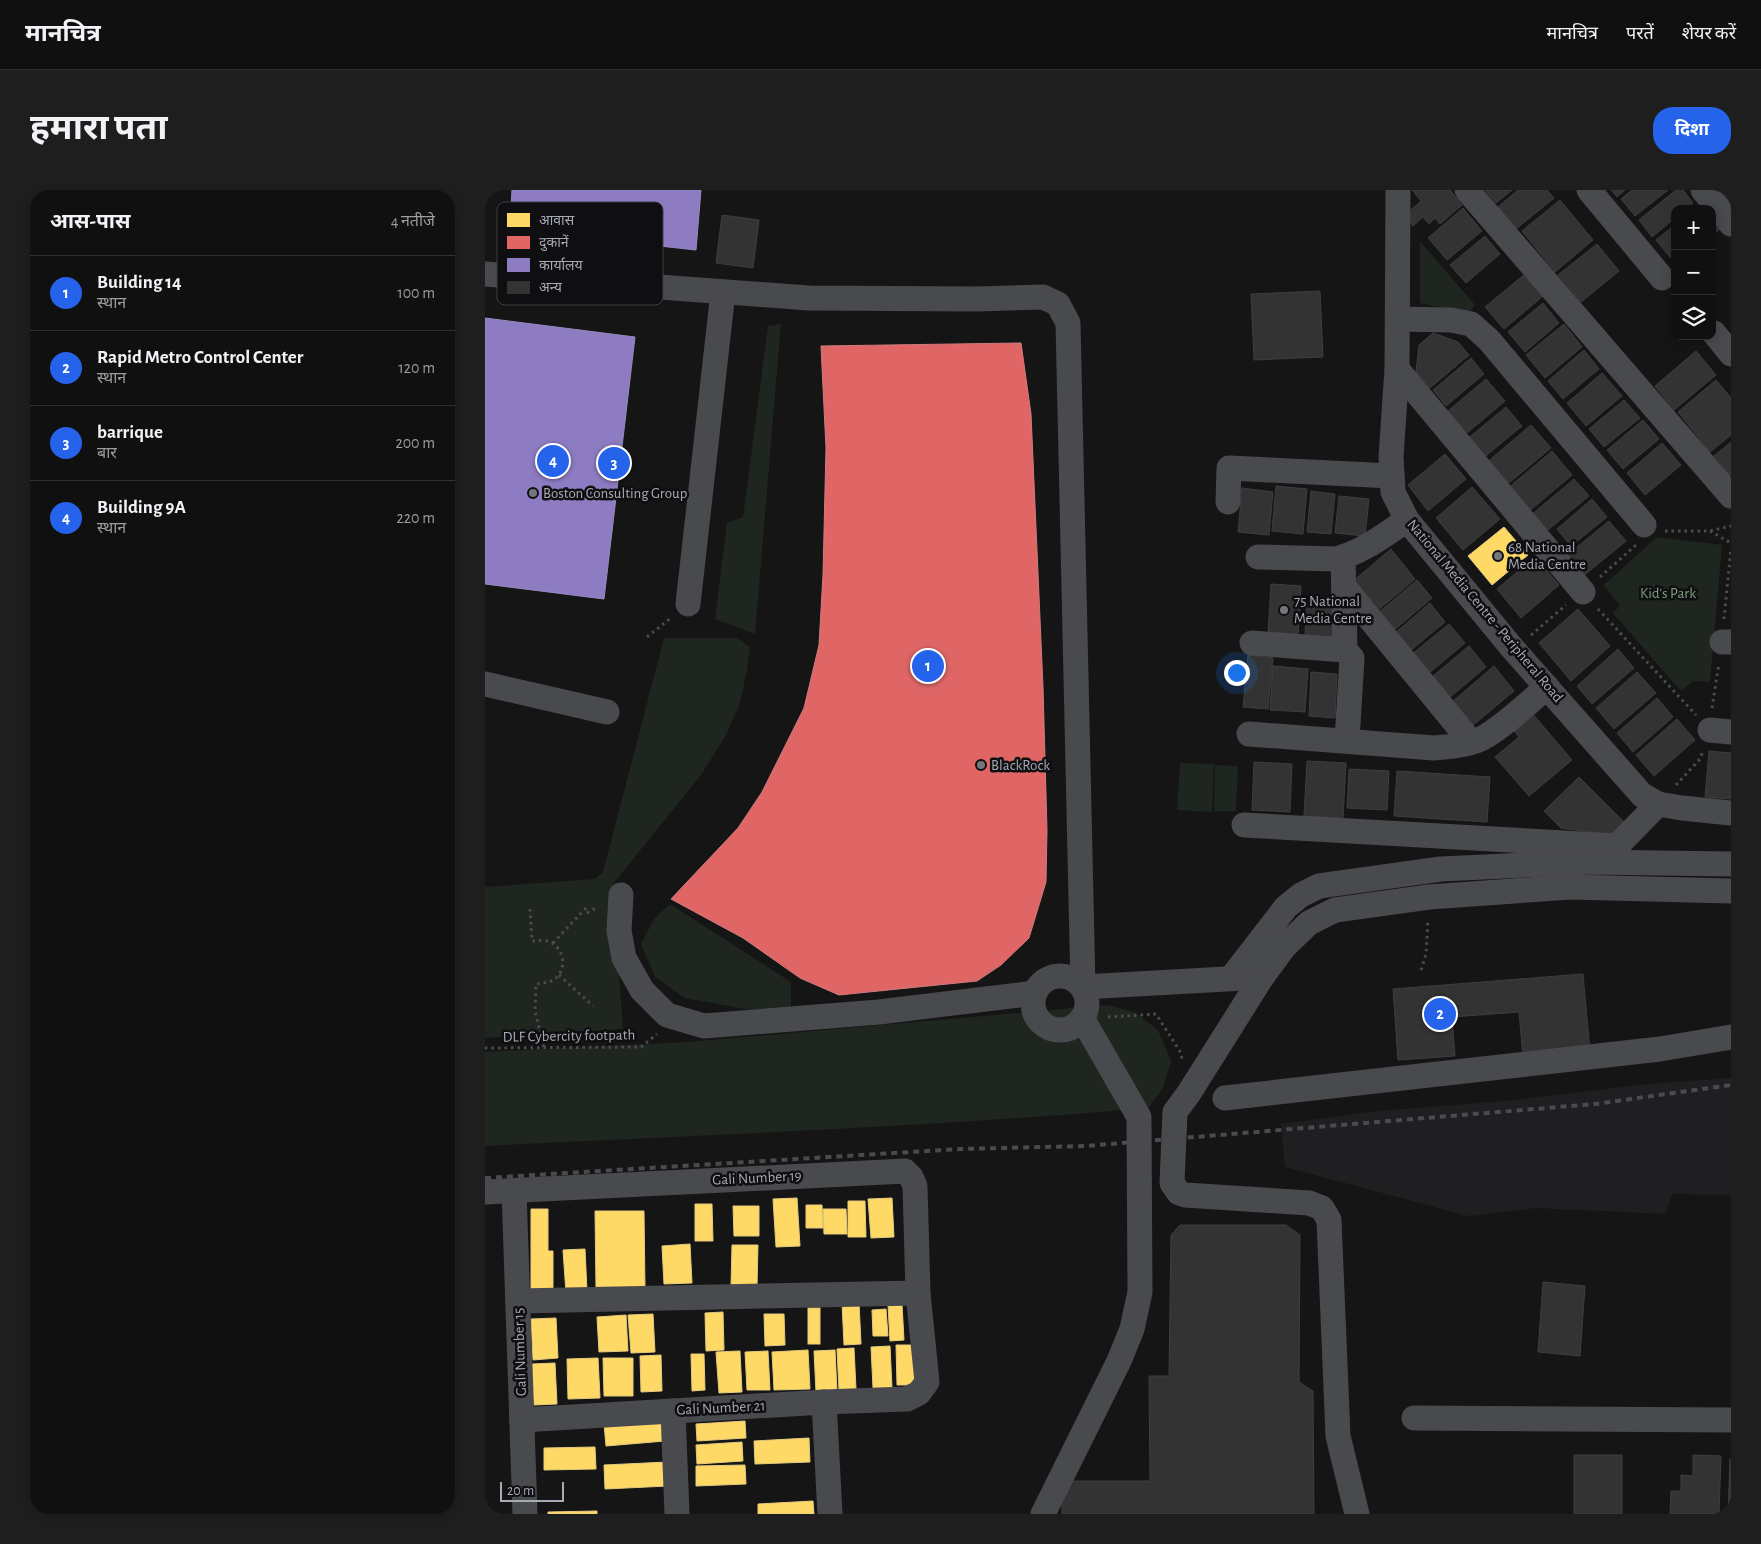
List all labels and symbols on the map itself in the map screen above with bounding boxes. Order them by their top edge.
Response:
legend [497,202,663,305]
text: आवास [539,214,575,228]
text: दुकानें [539,234,569,252]
text: कार्यालय [539,257,584,273]
text: अन्य [539,281,563,295]
pin: 4 [537,442,569,480]
pin: 3 [598,444,630,482]
place label: Boston Consulting Group [543,486,687,501]
marker: Boston Consulting Group [527,487,539,499]
street label: National Media Centre - Peripheral Road [1404,517,1566,705]
place label: 68 National Media Centre [1508,540,1586,572]
marker: 68 National Media Centre [1492,550,1504,562]
park label: Kid's Park [1640,586,1696,601]
place label: 75 National Media Centre [1294,594,1372,626]
marker: 75 National Media Centre [1278,604,1290,616]
pin: 1 [912,647,944,685]
your location [1224,660,1250,686]
place label: BlackRock [991,758,1050,773]
marker: BlackRock [975,759,987,771]
pin: 2 [1424,995,1456,1033]
street label: DLF Cybercity footpath [503,1027,635,1045]
street label: Gali Number 19 [712,1168,802,1188]
street label: Gali Number 15 [511,1307,529,1397]
street label: Gali Number 21 [676,1398,766,1418]
scale bar [500,1479,564,1502]

